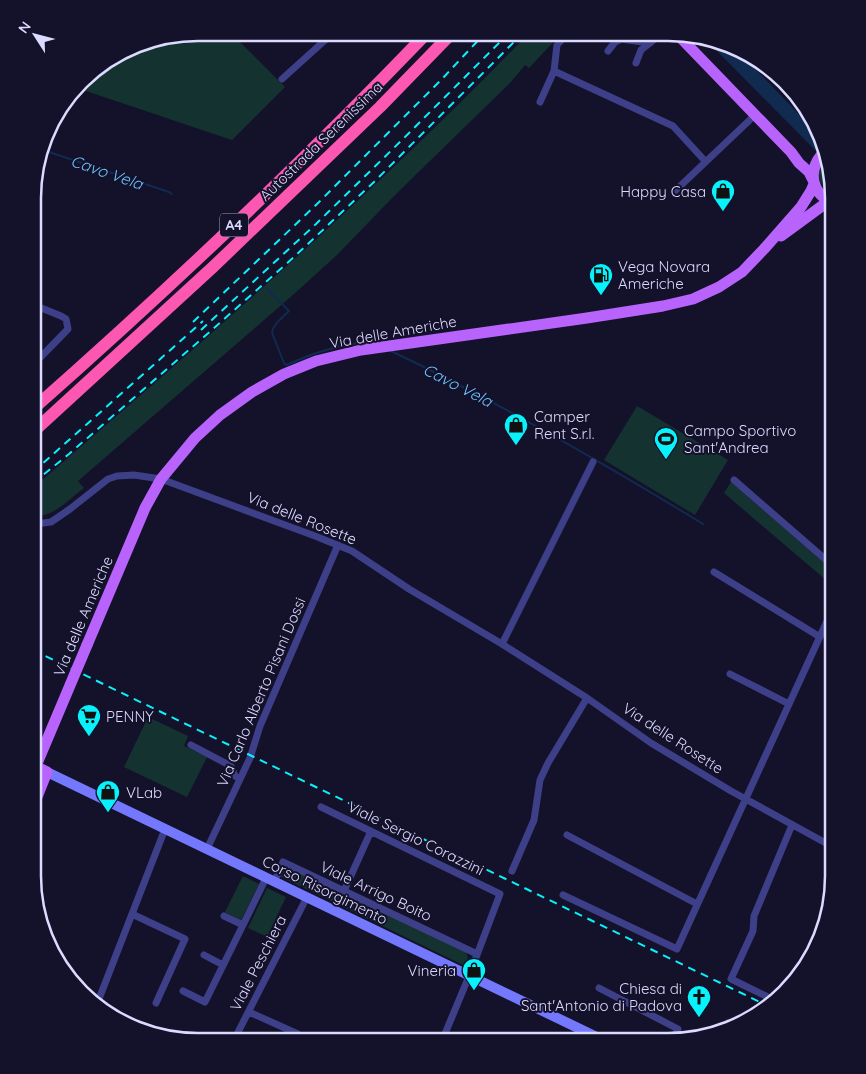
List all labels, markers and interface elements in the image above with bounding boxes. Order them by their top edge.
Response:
north arrow [10,10,60,60]
text: N [14,18,35,37]
street label: Autostrada Serenissima [255,77,387,205]
water label: Cavo Vela [68,150,147,194]
shop icon: Happy Casa [710,178,736,212]
place label: Happy Casa [620,182,706,201]
road number: A4 [220,214,248,236]
place label: Vega Novara Americhe [618,257,710,293]
fuel station icon: Vega Novara Americhe [588,262,614,296]
street label: Via delle Americhe [328,311,458,353]
water label: Cavo Vela [420,359,497,412]
place label: Camper Rent S.r.l. [534,407,595,443]
shop icon: Camper Rent S.r.l. [503,412,529,446]
place label: Campo Sportivo Sant'Andrea [684,421,796,457]
sports icon: Campo Sportivo Sant'Andrea [653,426,679,460]
street label: Via delle Rosette [244,487,360,549]
street label: Via delle Americhe [49,553,117,679]
street label: Via Carlo Alberto Pisani Dossi [212,595,310,789]
street label: Via delle Rosette [619,698,727,778]
supermarket icon: PENNY [76,703,102,737]
place label: PENNY [106,707,154,726]
shop icon: VLab [95,779,121,813]
place label: VLab [126,783,162,802]
street label: Viale Sergio Corazzini [345,797,487,879]
street label: Corso Risorgimento [259,851,391,929]
street label: Viale Arrigo Boito [317,857,435,925]
street label: Viale Peschiera [226,912,290,1014]
shop icon: Vineria [461,957,487,991]
place label: Vineria [408,961,456,980]
place label: Chiesa di Sant'Antonio di Padova [521,979,682,1015]
church icon: Chiesa di Sant'Antonio di Padova [686,984,712,1018]

